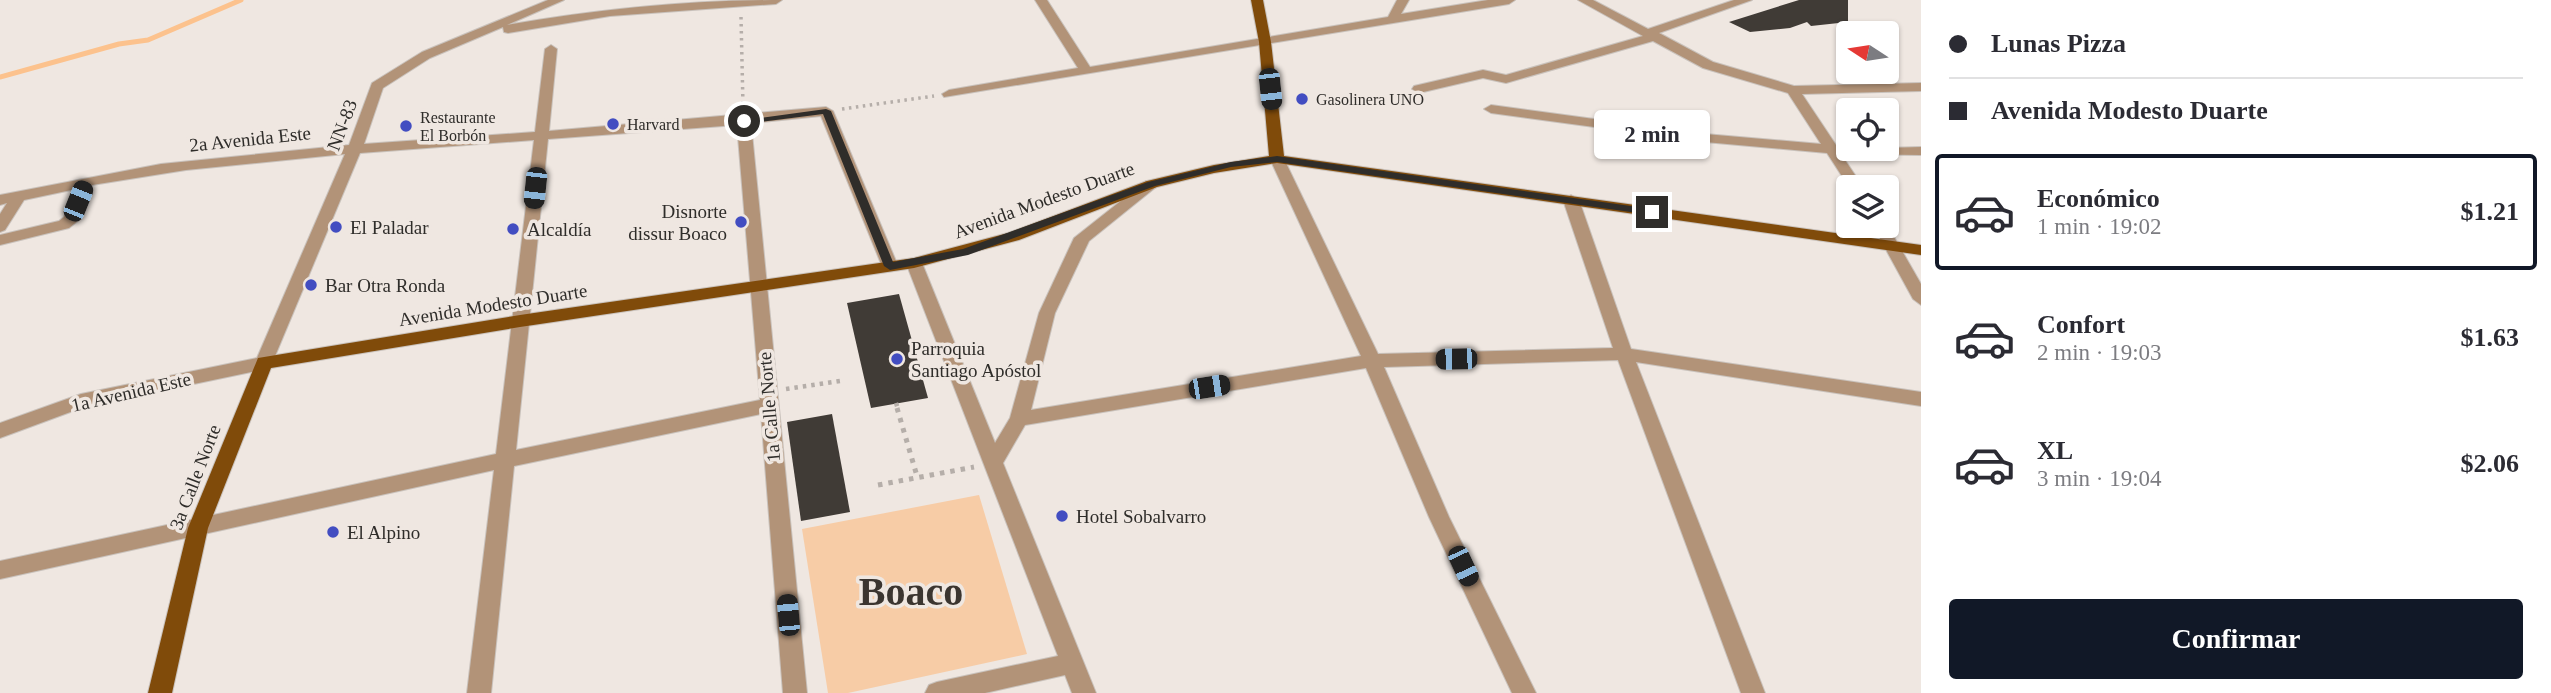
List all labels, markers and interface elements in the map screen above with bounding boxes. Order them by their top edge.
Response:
north arrow [1836,21,1899,84]
map controls [1836,21,1899,238]
text: Lunas Pizza [1991,29,2126,58]
car [1258,67,1283,111]
marker: Gasolinera UNO [1294,91,1310,107]
place label: Gasolinera UNO [1316,91,1424,108]
text: Avenida Modesto Duarte [1991,96,2268,125]
street label: NN-83 [323,97,361,153]
button: locate [1836,98,1899,161]
route start [728,105,760,137]
place label: Restaurante El Borbón [420,109,496,144]
callout: 2 min [1594,110,1710,160]
marker: Harvard [605,116,621,132]
place label: Harvard [627,116,679,133]
marker: Restaurante El Borbón [398,118,414,134]
street label: 2a Avenida Este [188,122,312,156]
text: 2 min [1624,122,1680,147]
street label: Avenida Modesto Duarte [951,158,1137,242]
car [523,166,548,210]
button: layers [1836,175,1899,238]
car [61,178,96,224]
icon: car [1953,181,2016,244]
text: Económico [2037,184,2160,213]
route end [1636,196,1668,228]
text: $1.21 [2461,197,2519,226]
place label: Disnorte dissur Boaco [628,201,727,244]
marker: Disnorte dissur Boaco [733,214,749,230]
text: 1 min · 19:02 [2037,214,2162,239]
place label: El Paladar [350,217,429,238]
marker: El Paladar [328,219,344,235]
place label: Alcaldía [527,219,592,240]
marker: Alcaldía [505,221,521,237]
place label: Bar Otra Ronda [325,275,446,296]
marker: Bar Otra Ronda [303,277,319,293]
street label: Avenida Modesto Duarte [397,280,589,330]
icon: car [1953,307,2016,370]
text: Confort [2037,310,2125,339]
text: $1.63 [2461,323,2519,352]
place label: Parroquia Santiago Apóstol [911,338,1041,381]
text: 2 min · 19:03 [2037,340,2162,365]
car [1435,348,1478,370]
street label: 1a Calle Norte [754,351,784,463]
marker: Parroquia Santiago Apóstol [889,351,905,367]
street label: 1a Avenida Este [69,368,193,416]
car [1187,373,1232,401]
street label: 3a Calle Norte [165,422,225,532]
icon: car [1953,433,2016,496]
text: XL [2037,436,2073,465]
text: $2.06 [2461,449,2519,478]
text: 3 min · 19:04 [2037,466,2162,491]
place label: Hotel Sobalvarro [1076,506,1206,527]
marker: Hotel Sobalvarro [1054,508,1070,524]
place label: El Alpino [347,522,420,543]
marker: El Alpino [325,524,341,540]
car [1445,543,1482,589]
district label: Boaco [859,569,963,614]
car [776,593,801,637]
button: Confirmar [1949,599,2523,679]

